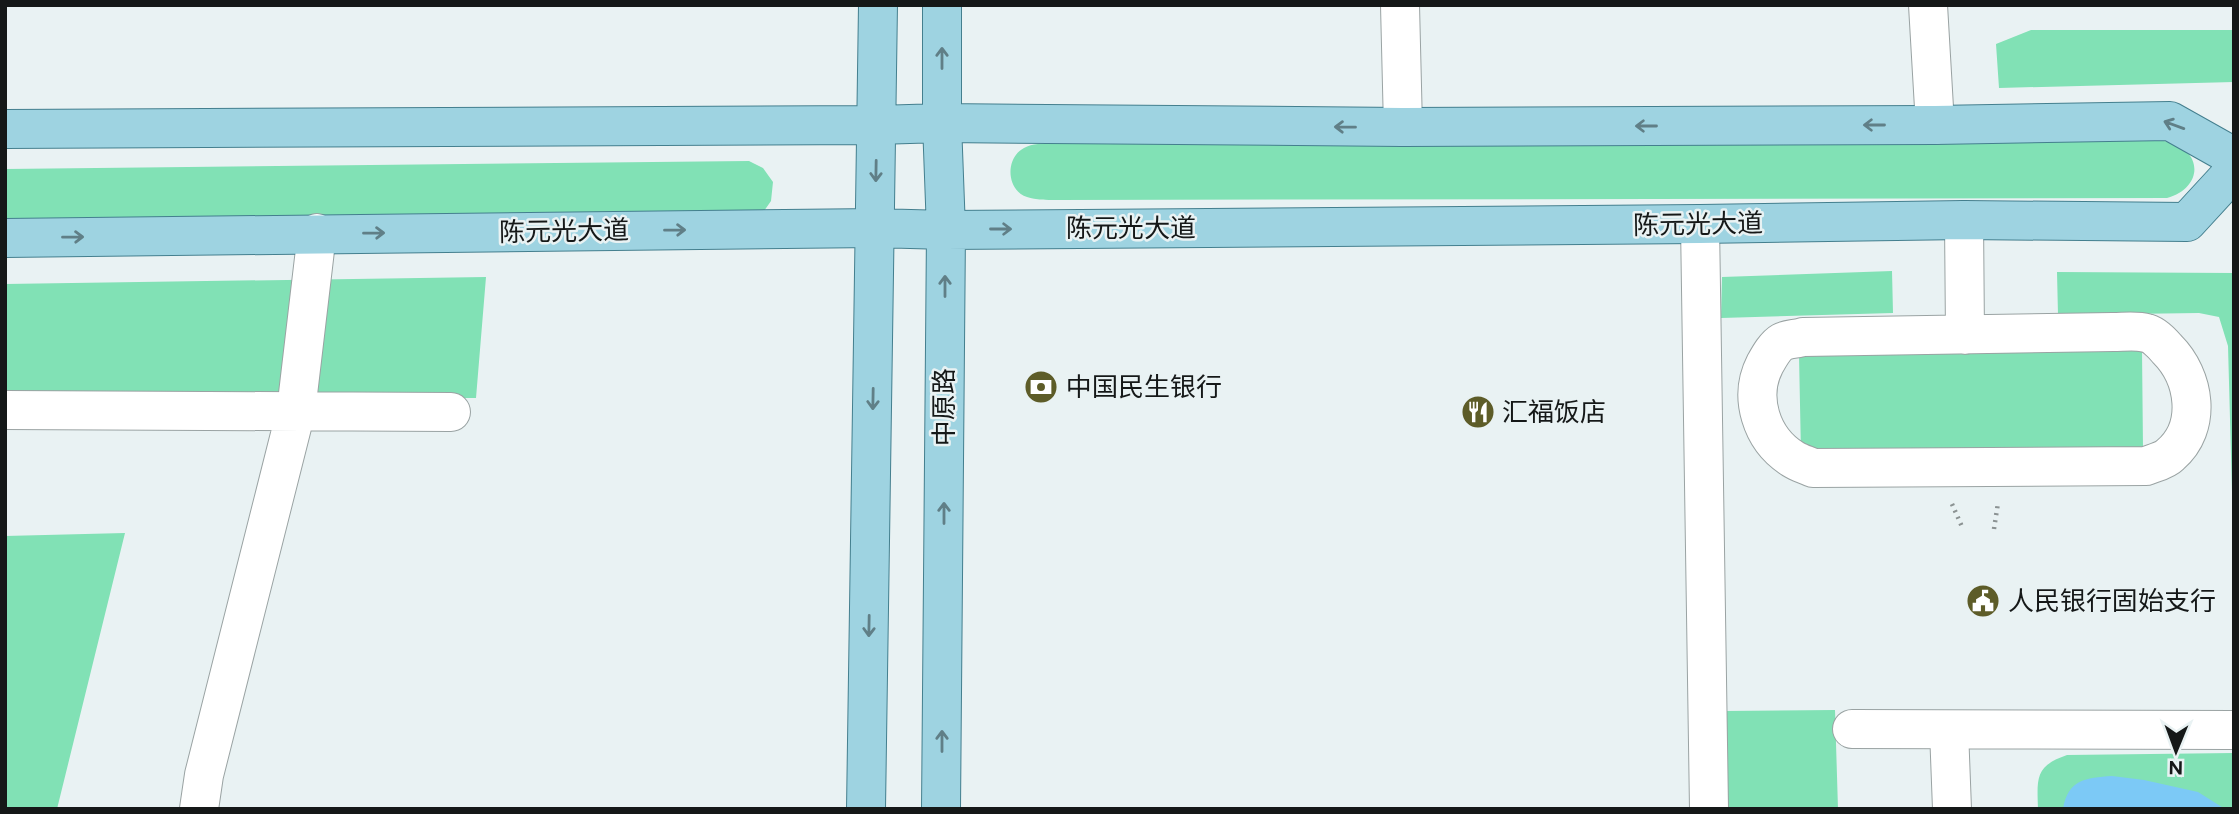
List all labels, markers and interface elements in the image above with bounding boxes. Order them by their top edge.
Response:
one-way arrow [935,47,949,70]
one-way arrow [1863,118,1886,132]
one-way arrow [2164,118,2185,131]
one-way arrow [1635,119,1658,133]
one-way arrow [1334,120,1357,134]
one-way arrow [870,160,883,183]
street label: 陈元光大道 [1633,207,1763,241]
street label: 陈元光大道 [1066,212,1196,244]
street label: 陈元光大道 [499,214,629,248]
one-way arrow [989,222,1012,236]
one-way arrow [664,223,687,237]
one-way arrow [363,226,386,240]
one-way arrow [62,230,85,244]
one-way arrow [938,274,952,297]
street label: 中原路 [928,368,960,446]
bank icon: 中国民生银行 [1022,368,1060,406]
place label: 中国民生银行 [1066,371,1222,403]
one-way arrow [866,387,880,410]
restaurant icon: 汇福饭店 [1459,393,1497,431]
place label: 汇福饭店 [1502,396,1606,428]
one-way arrow [937,502,950,525]
public building icon: 人民银行固始支行 [1964,582,2002,620]
place label: 人民银行固始支行 [2008,585,2216,617]
one-way arrow [862,615,876,638]
north arrow [2141,716,2211,786]
one-way arrow [935,729,949,752]
text: N [2168,756,2183,779]

